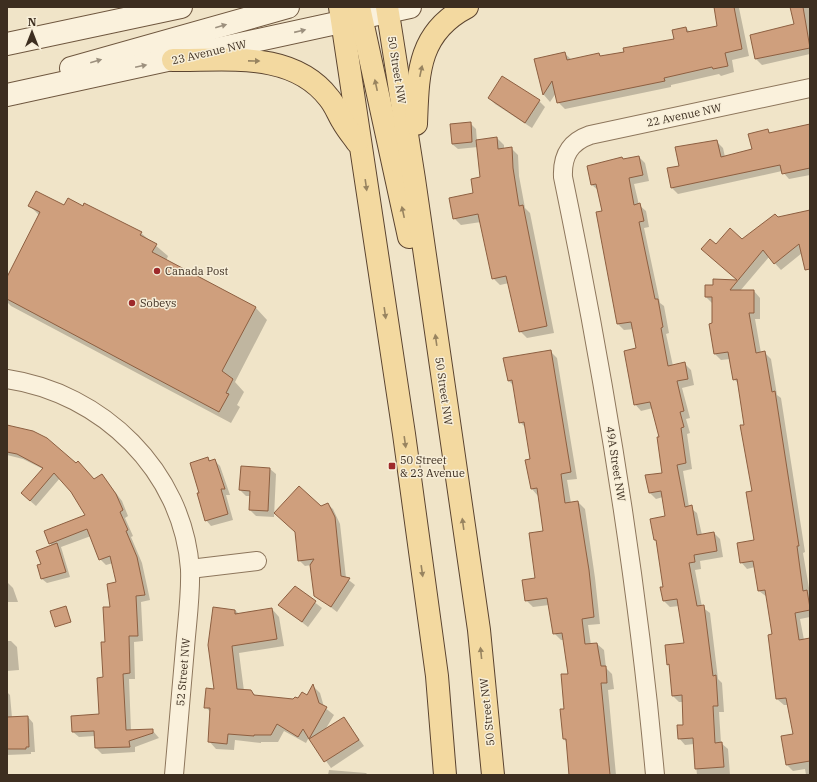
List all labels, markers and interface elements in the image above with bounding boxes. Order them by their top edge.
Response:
north arrow [12,12,52,52]
text: N [28,15,37,29]
one-way arrow [215,23,227,29]
one-way arrow [294,28,307,34]
street label: 50 Street NW [385,35,409,105]
street label: 23 Avenue NW [170,37,248,67]
one-way arrow [90,58,102,64]
one-way arrow [248,58,261,64]
one-way arrow [135,63,147,69]
one-way arrow [418,65,424,77]
one-way arrow [373,79,379,91]
street label: 22 Avenue NW [645,100,723,130]
one-way arrow [363,179,369,191]
one-way arrow [400,206,406,219]
place label: Canada Post [165,264,228,278]
marker: Canada Post [152,266,162,276]
place label: Sobeys [140,296,176,310]
marker: Sobeys [127,298,137,308]
one-way arrow [382,307,388,319]
one-way arrow [433,334,439,346]
street label: 50 Street NW [432,356,456,426]
street label: 49A Street NW [603,425,629,503]
one-way arrow [402,436,408,448]
place label: 50 Street & 23 Avenue [400,453,465,480]
marker: 50 Street & 23 Avenue [387,461,397,471]
one-way arrow [460,518,466,530]
one-way arrow [419,565,425,577]
street label: 52 Street NW [173,637,193,707]
one-way arrow [478,647,484,659]
street label: 50 Street NW [476,677,498,747]

